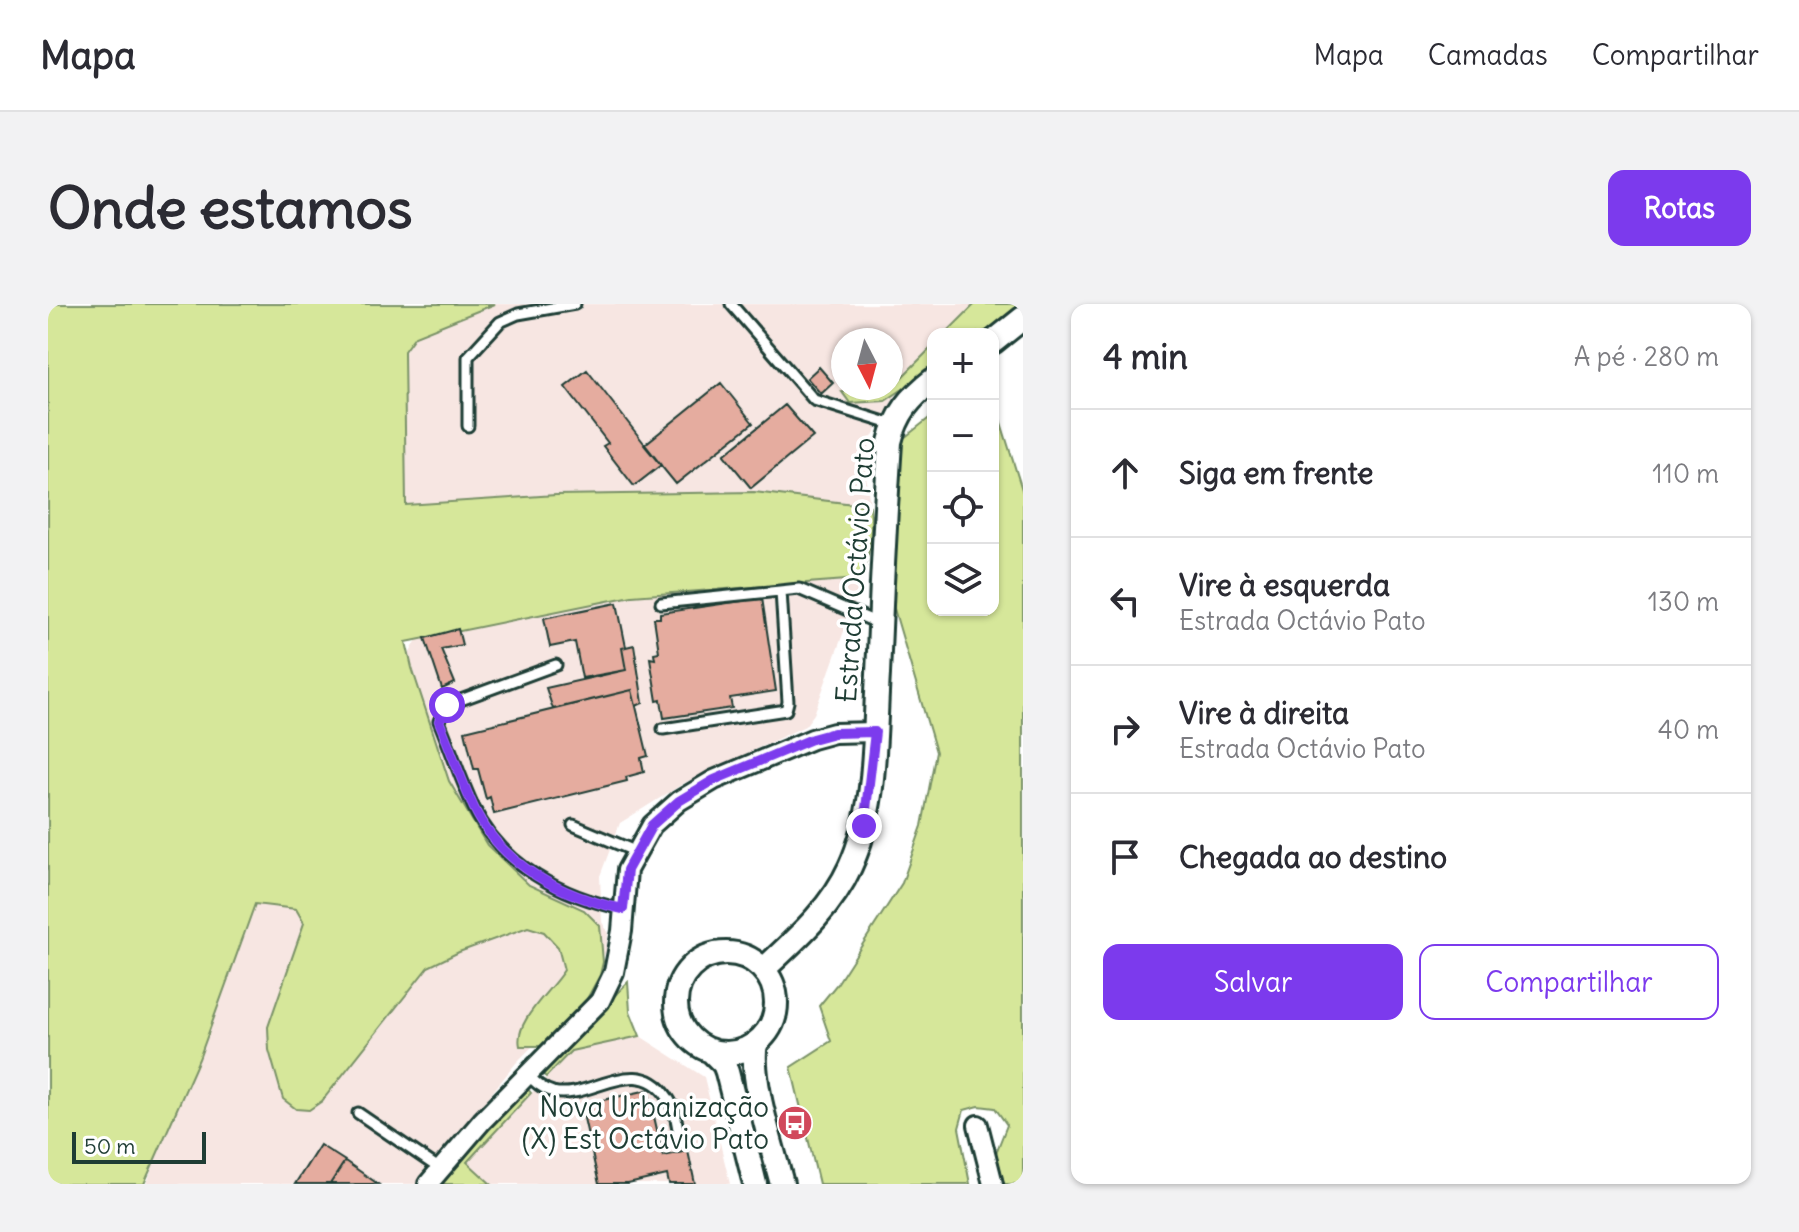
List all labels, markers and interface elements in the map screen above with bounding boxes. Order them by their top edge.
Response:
text: Mapa [40,32,136,79]
text: Mapa [1313,37,1384,73]
text: Camadas [1428,37,1548,73]
text: Compartilhar [1592,37,1759,73]
button: Rotas [1608,170,1751,246]
text: Onde estamos [48,173,413,243]
north arrow [831,328,903,400]
map controls [927,328,999,616]
button: + [927,328,999,400]
text: 4 min [1103,335,1188,378]
text: A pé · 280 m [1574,340,1719,373]
button: − [927,400,999,472]
street label: Estrada Octávio Pato [828,436,882,704]
icon: ahead [1103,451,1147,495]
text: Siga em frente [1179,454,1373,492]
text: 110 m [1652,457,1719,490]
button: locate [927,472,999,544]
button: layers [927,544,999,616]
text: Vire à esquerda [1179,566,1390,604]
icon: left [1103,579,1147,623]
text: 130 m [1648,585,1719,618]
text: Estrada Octávio Pato [1179,604,1426,637]
route start [429,687,465,723]
text: Vire à direita [1179,694,1349,732]
icon: right [1103,707,1147,751]
text: 40 m [1658,713,1719,746]
text: Estrada Octávio Pato [1179,732,1426,765]
route end [846,808,882,844]
icon: arrive [1103,835,1147,879]
text: Chegada ao destino [1179,838,1447,876]
button: Salvar [1103,944,1403,1020]
button: Compartilhar [1419,944,1719,1020]
place label: Nova Urbanização (X) Est Octávio Pato [522,1089,769,1157]
bus stop icon: Nova Urbanização (X) Est Octávio Pato [776,1104,814,1142]
scale bar [72,1128,206,1164]
text: 50 m [84,1132,136,1160]

